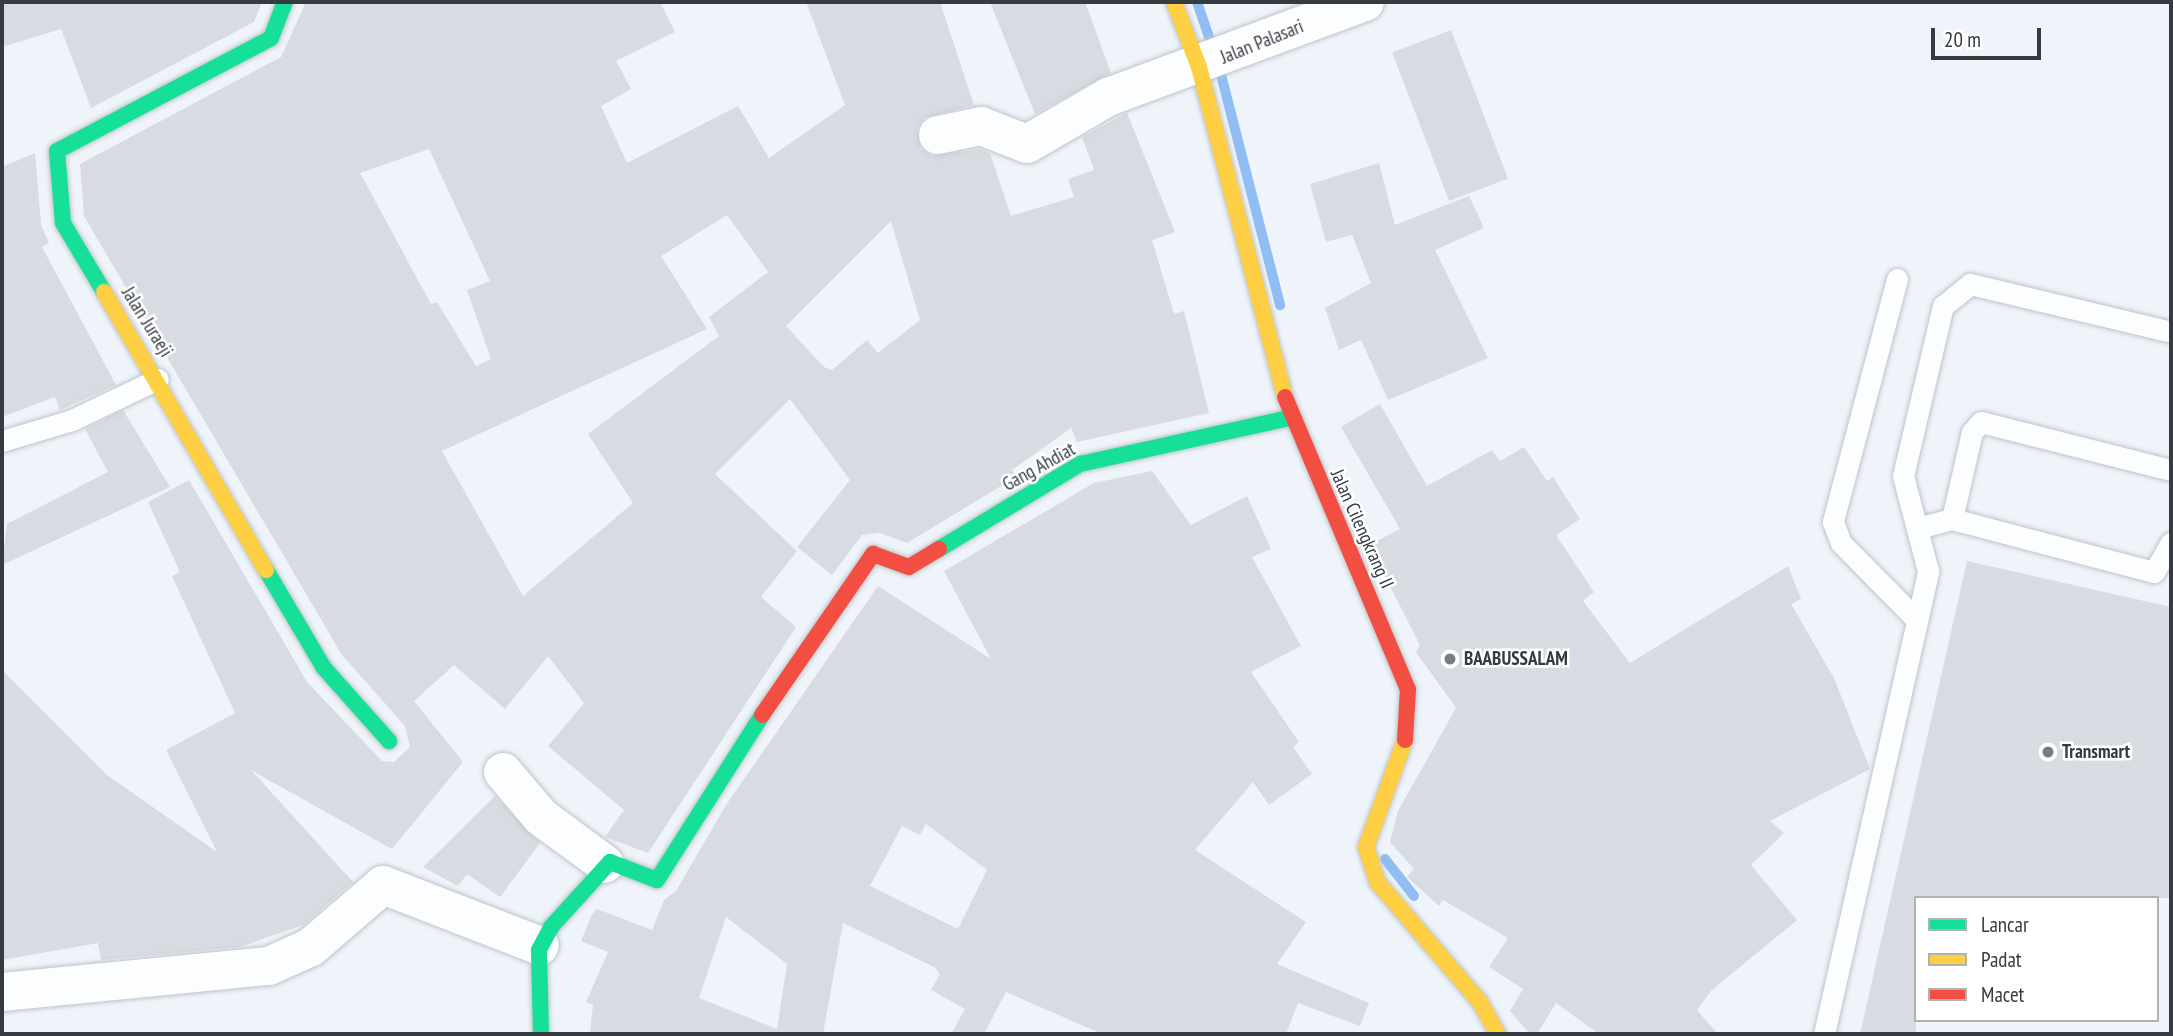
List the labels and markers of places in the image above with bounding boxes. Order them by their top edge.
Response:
place label: BAABUSSALAM [1464,648,1568,670]
marker: BAABUSSALAM [1442,651,1458,667]
place label: Transmart [2062,741,2130,763]
marker: Transmart [2040,744,2056,760]

